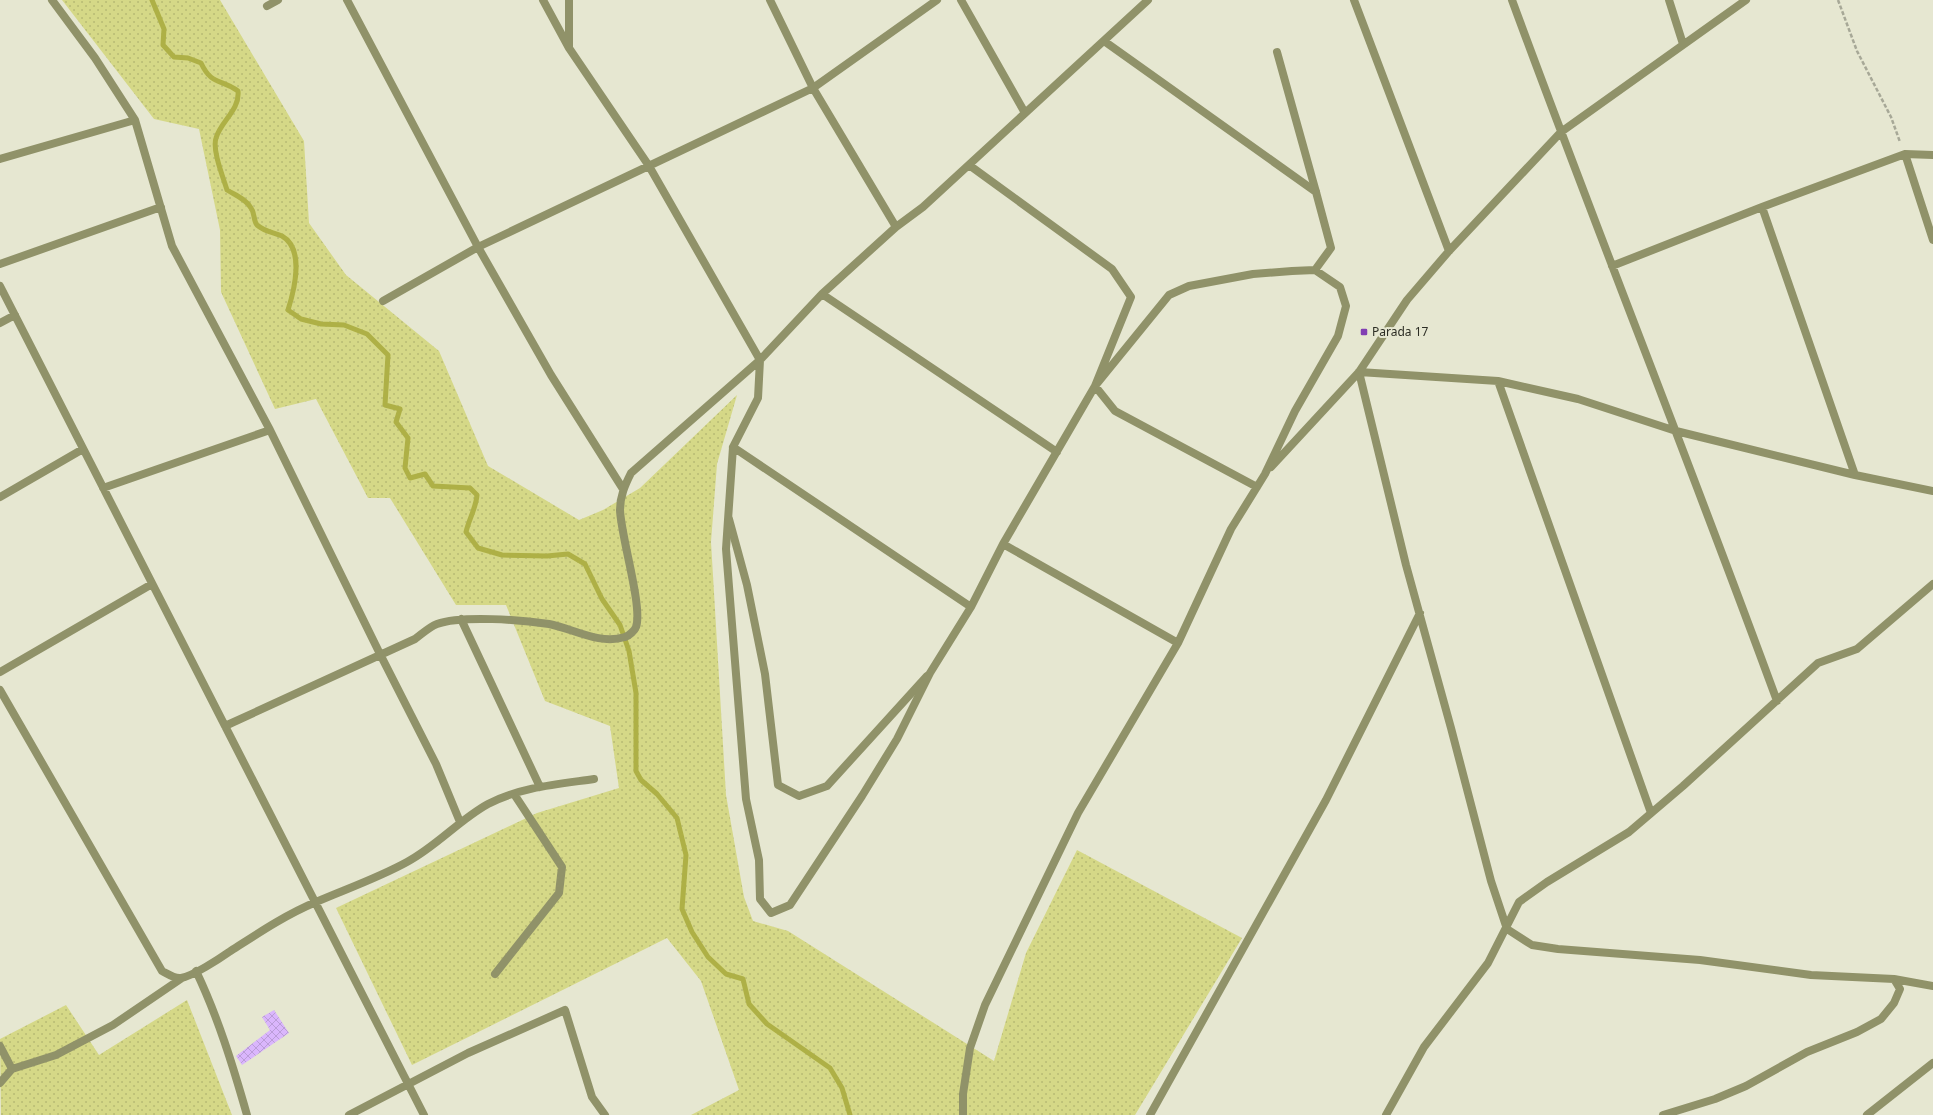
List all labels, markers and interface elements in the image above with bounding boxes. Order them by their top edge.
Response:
place label: Parada 17 [1372,323,1429,340]
marker: Parada 17 [1359,327,1369,337]

